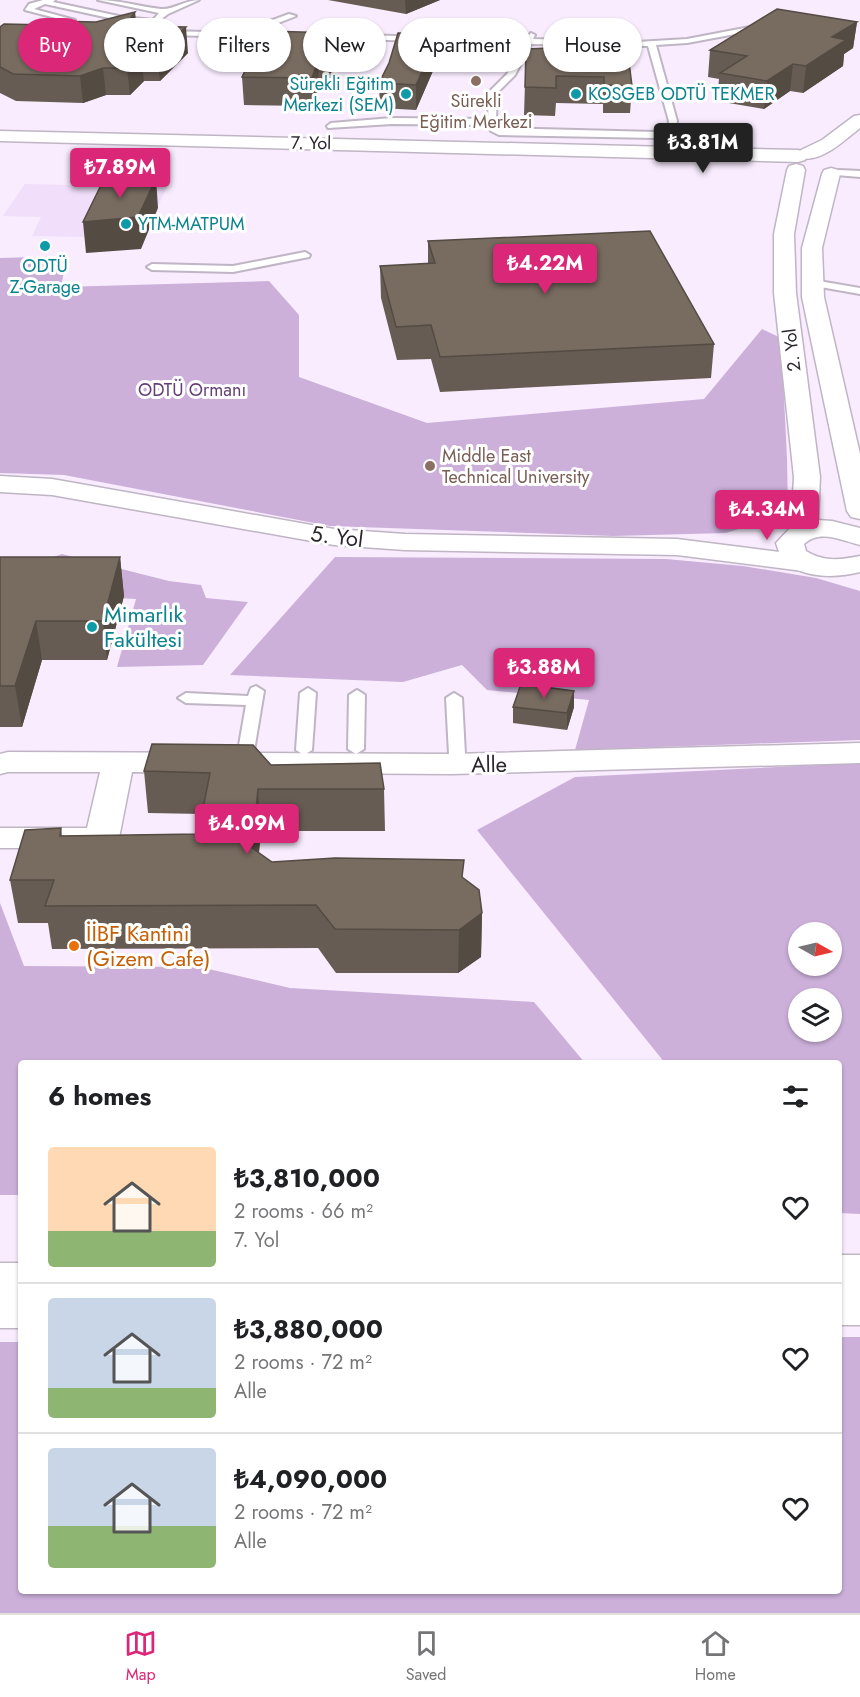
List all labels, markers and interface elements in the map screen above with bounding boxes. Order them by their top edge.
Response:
chip: Buy [18,18,92,72]
chip: Rent [104,18,185,72]
chip: Filters [197,18,291,72]
chip: New [303,18,386,72]
chip: Apartment [398,18,531,72]
chip: House [543,18,642,72]
place label: Sürekli Eğitim Merkezi (SEM) [283,71,394,118]
marker: Sürekli Eğitim Merkezi [469,74,483,88]
place label: KOSGEB ODTÜ TEKMER [588,81,775,107]
marker: Sürekli Eğitim Merkezi (SEM) [399,87,413,101]
marker: KOSGEB ODTÜ TEKMER [569,87,583,101]
place label: Sürekli Eğitim Merkezi [420,88,532,135]
pin: ₺3.81M [654,123,752,174]
text: ₺3.81M [668,128,738,157]
street label: 7. Yol [290,130,332,156]
pin: ₺7.89M [71,148,169,199]
text: ₺7.89M [84,153,156,182]
place label: YTM-MATPUM [138,211,245,237]
marker: YTM-MATPUM [119,217,133,231]
marker: ODTÜ Z-Garage [38,239,52,253]
pin: ₺4.22M [496,244,594,295]
text: ₺4.22M [507,249,583,278]
place label: ODTÜ Z-Garage [10,253,80,300]
street label: 2. Yol [776,327,808,373]
park label: ODTÜ Ormanı [138,377,246,403]
place label: Middle East Technical University [442,443,590,490]
marker: Middle East Technical University [423,459,437,473]
pin: ₺4.34M [718,490,816,541]
text: ₺4.34M [729,495,805,524]
street label: 5. Yol [309,517,365,555]
place label: Mimarlık Fakültesi [104,598,184,655]
marker: Mimarlık Fakültesi [85,620,99,634]
pin: ₺3.88M [495,648,593,699]
text: ₺3.88M [508,653,580,682]
street label: Alle [471,748,507,780]
pin: ₺4.09M [198,804,296,855]
text: ₺4.09M [209,809,285,838]
place label: İİBF Kantini (Gizem Cafe) [86,917,211,974]
north arrow [788,922,842,976]
map controls [788,922,842,1042]
marker: İİBF Kantini (Gizem Cafe) [67,939,81,953]
button: layers [788,988,842,1042]
text: 6 homes [48,1077,151,1115]
icon: filters [779,1080,812,1113]
text: ₺3,810,000 [234,1159,380,1197]
icon: home [96,1171,168,1243]
icon: heart [779,1191,812,1224]
text: 2 rooms · 66 m² [234,1197,373,1226]
text: 7. Yol [234,1226,279,1255]
text: ₺3,880,000 [234,1310,383,1348]
icon: home [96,1322,168,1394]
icon: heart [779,1342,812,1375]
text: 2 rooms · 72 m² [234,1348,372,1377]
text: Alle [234,1377,267,1406]
text: ₺4,090,000 [234,1460,387,1498]
icon: home [96,1472,168,1544]
icon: heart [779,1492,812,1525]
text: 2 rooms · 72 m² [234,1498,372,1527]
text: Alle [234,1527,267,1556]
tab: Map [124,1627,157,1686]
tab: Saved [406,1627,446,1686]
tab: Home [695,1627,736,1686]

